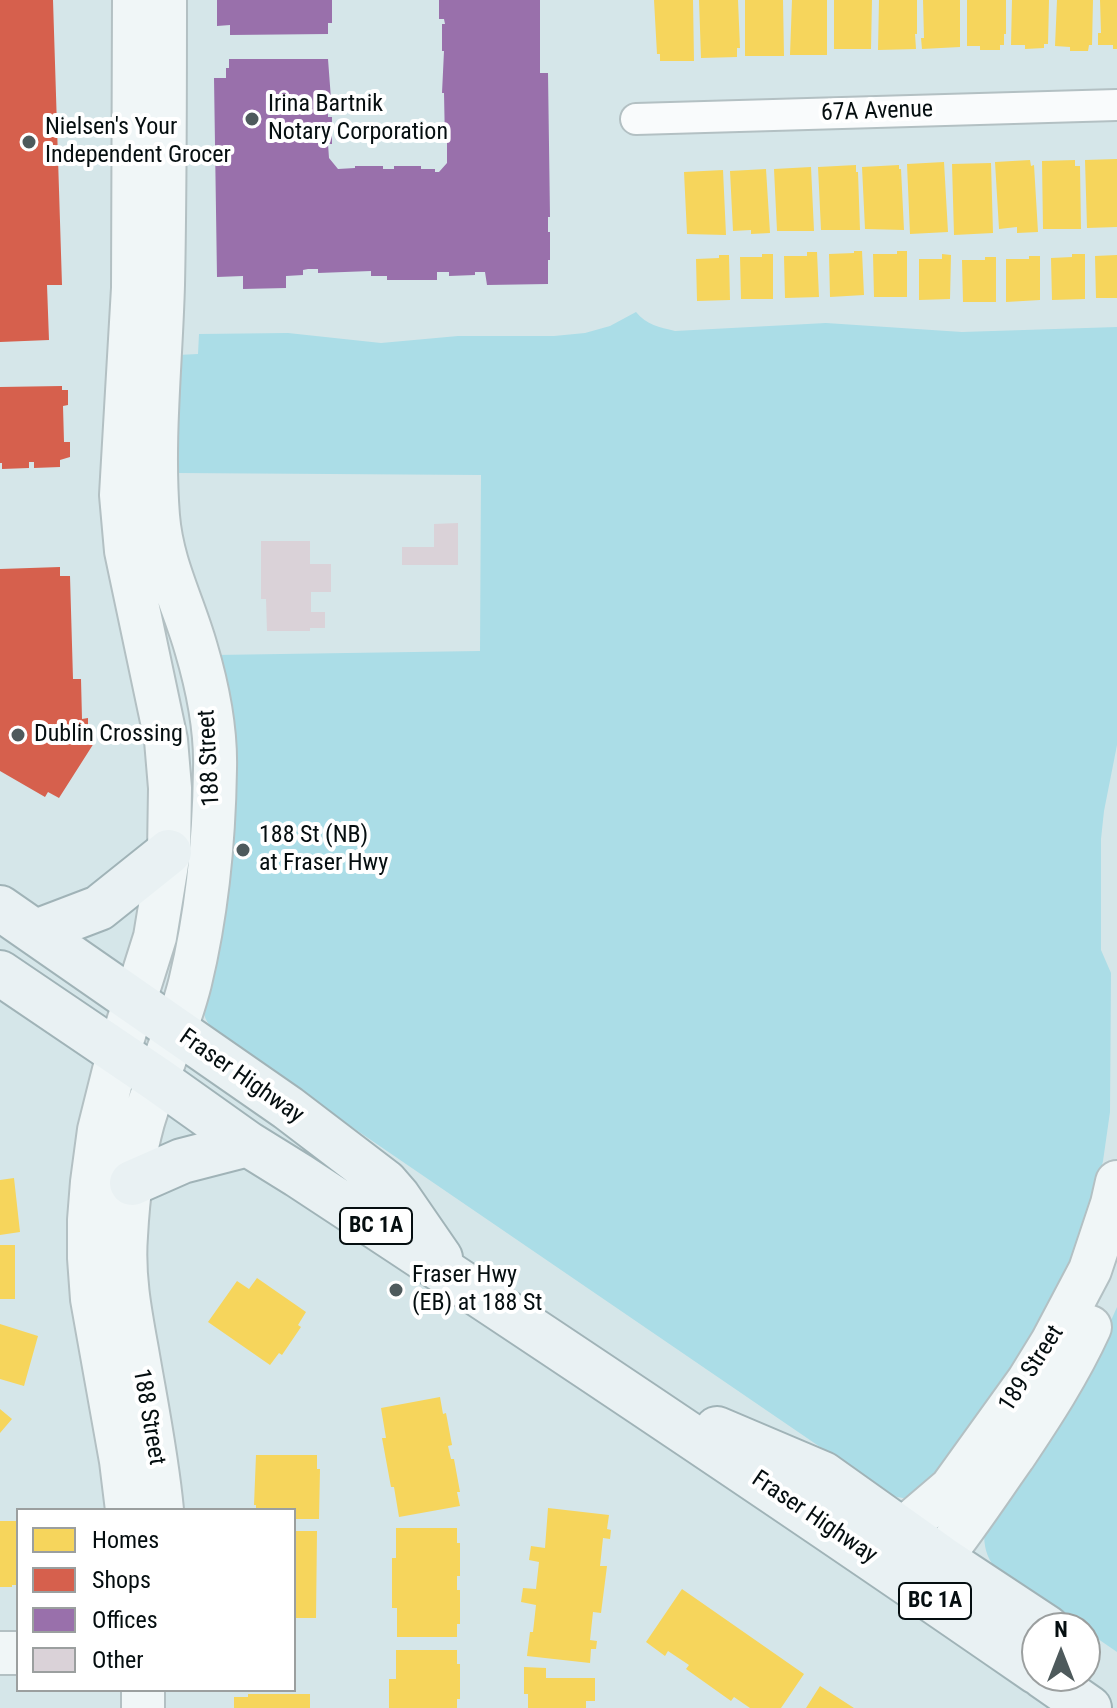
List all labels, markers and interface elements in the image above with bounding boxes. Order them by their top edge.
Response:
place label: Irina Bartnik Notary Corporation [268,91,448,147]
street label: 67A Avenue [820,96,934,128]
marker: Irina Bartnik Notary Corporation [243,110,261,128]
place label: Nielsen's Your Independent Grocer [45,114,231,170]
marker: Nielsen's Your Independent Grocer [20,133,38,151]
street label: 188 Street [193,709,227,807]
place label: Dublin Crossing [34,721,183,749]
marker: Dublin Crossing [9,726,27,744]
place label: 188 St (NB) at Fraser Hwy [259,822,388,878]
marker: 188 St (NB) at Fraser Hwy [234,841,252,859]
street label: Fraser Highway [173,1024,309,1130]
road number: BC 1A [340,1208,412,1244]
place label: Fraser Hwy (EB) at 188 St [412,1262,542,1318]
marker: Fraser Hwy (EB) at 188 St [387,1281,405,1299]
street label: 189 Street [993,1320,1071,1418]
street label: 188 Street [125,1367,171,1467]
street label: Fraser Highway [746,1465,882,1571]
legend [16,1508,296,1692]
text: Homes [92,1526,159,1554]
text: Shops [92,1566,151,1594]
road number: BC 1A [899,1583,971,1619]
text: Offices [92,1606,158,1634]
north arrow [1021,1612,1101,1692]
text: N [1054,1617,1068,1642]
text: Other [92,1646,144,1674]

